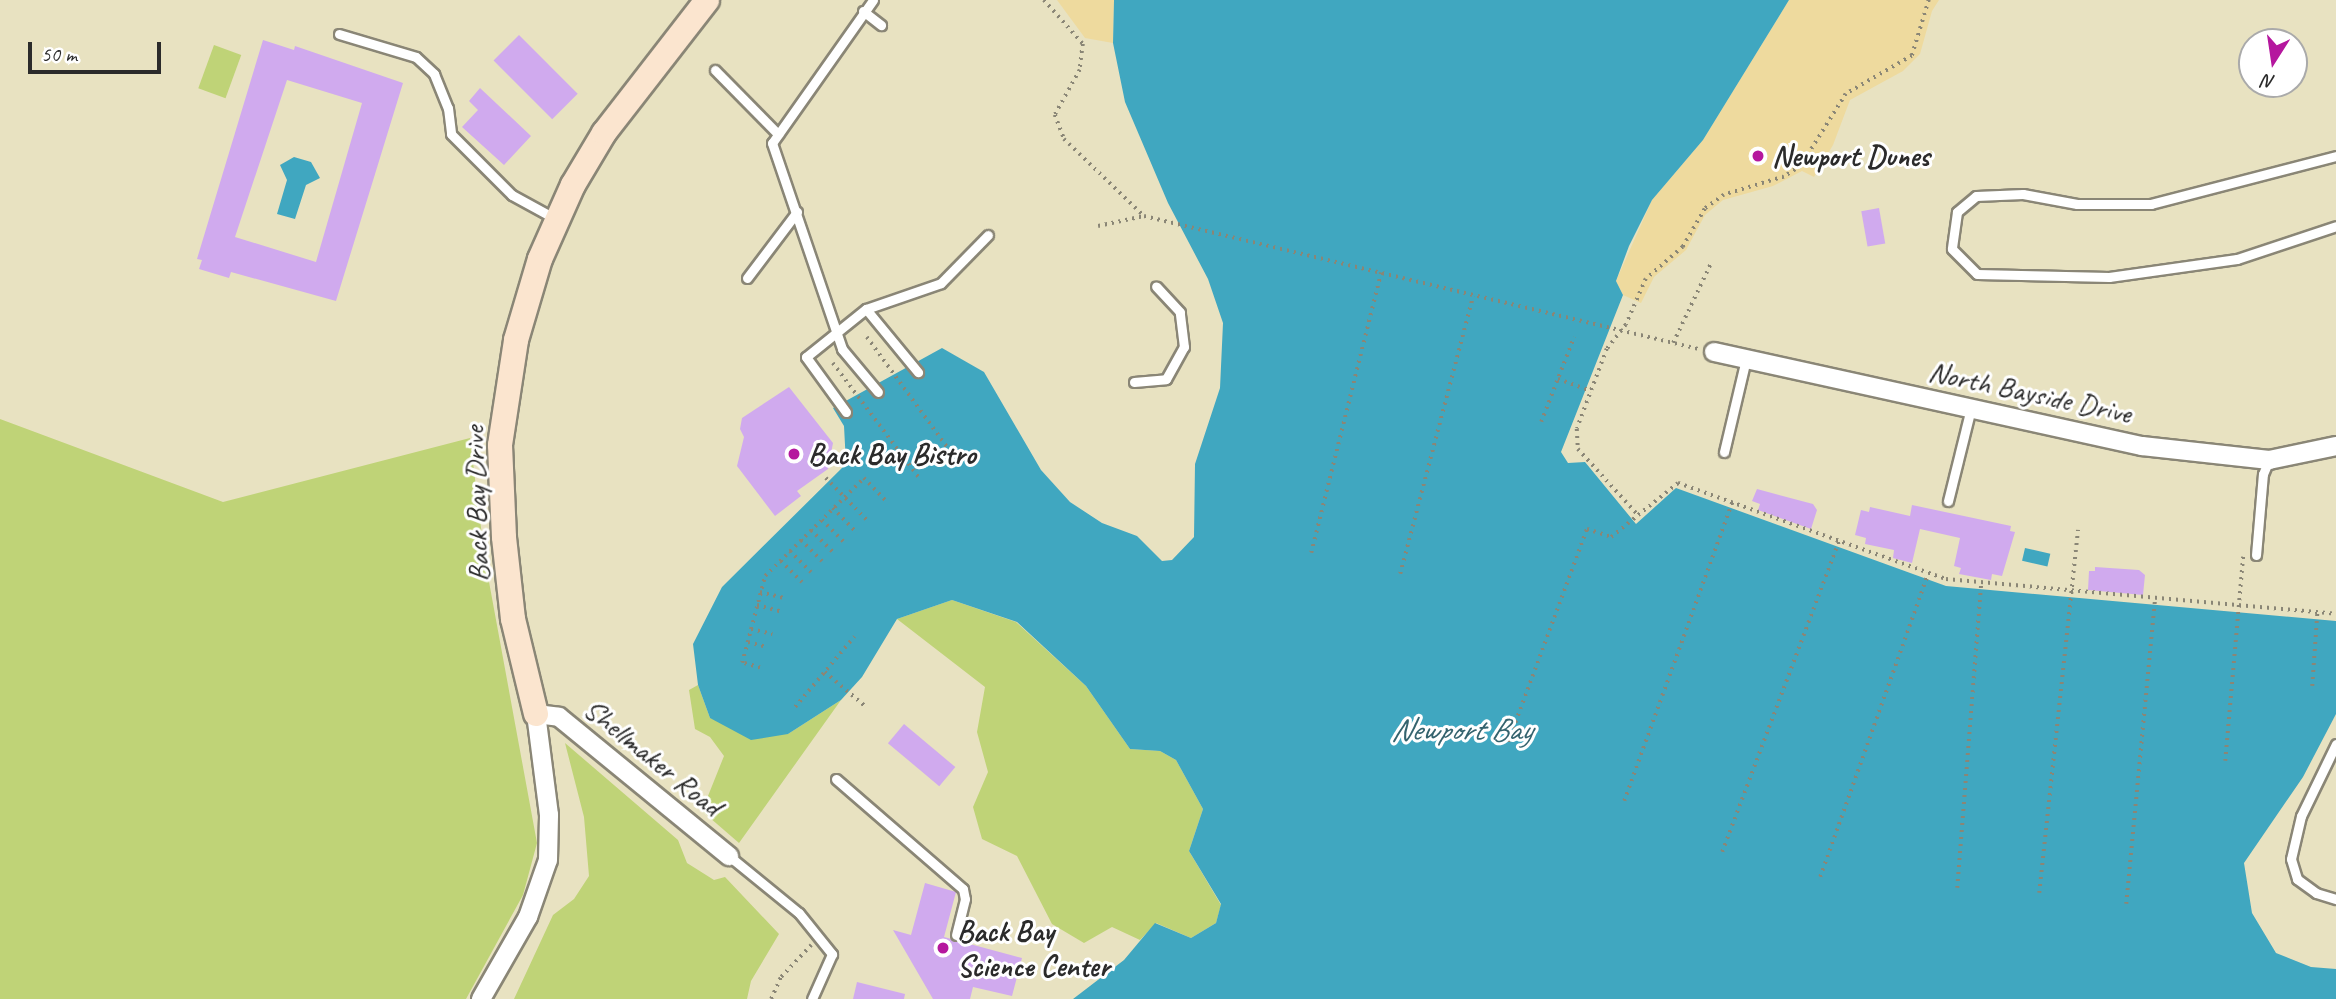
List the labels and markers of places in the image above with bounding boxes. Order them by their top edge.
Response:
place label: Newport Dunes [1772,138,1930,174]
marker: Newport Dunes [1750,148,1766,164]
place label: Back Bay Bistro [808,436,976,472]
marker: Back Bay Bistro [786,446,802,462]
place label: Back Bay Science Center [957,913,1109,984]
marker: Back Bay Science Center [935,940,951,956]

